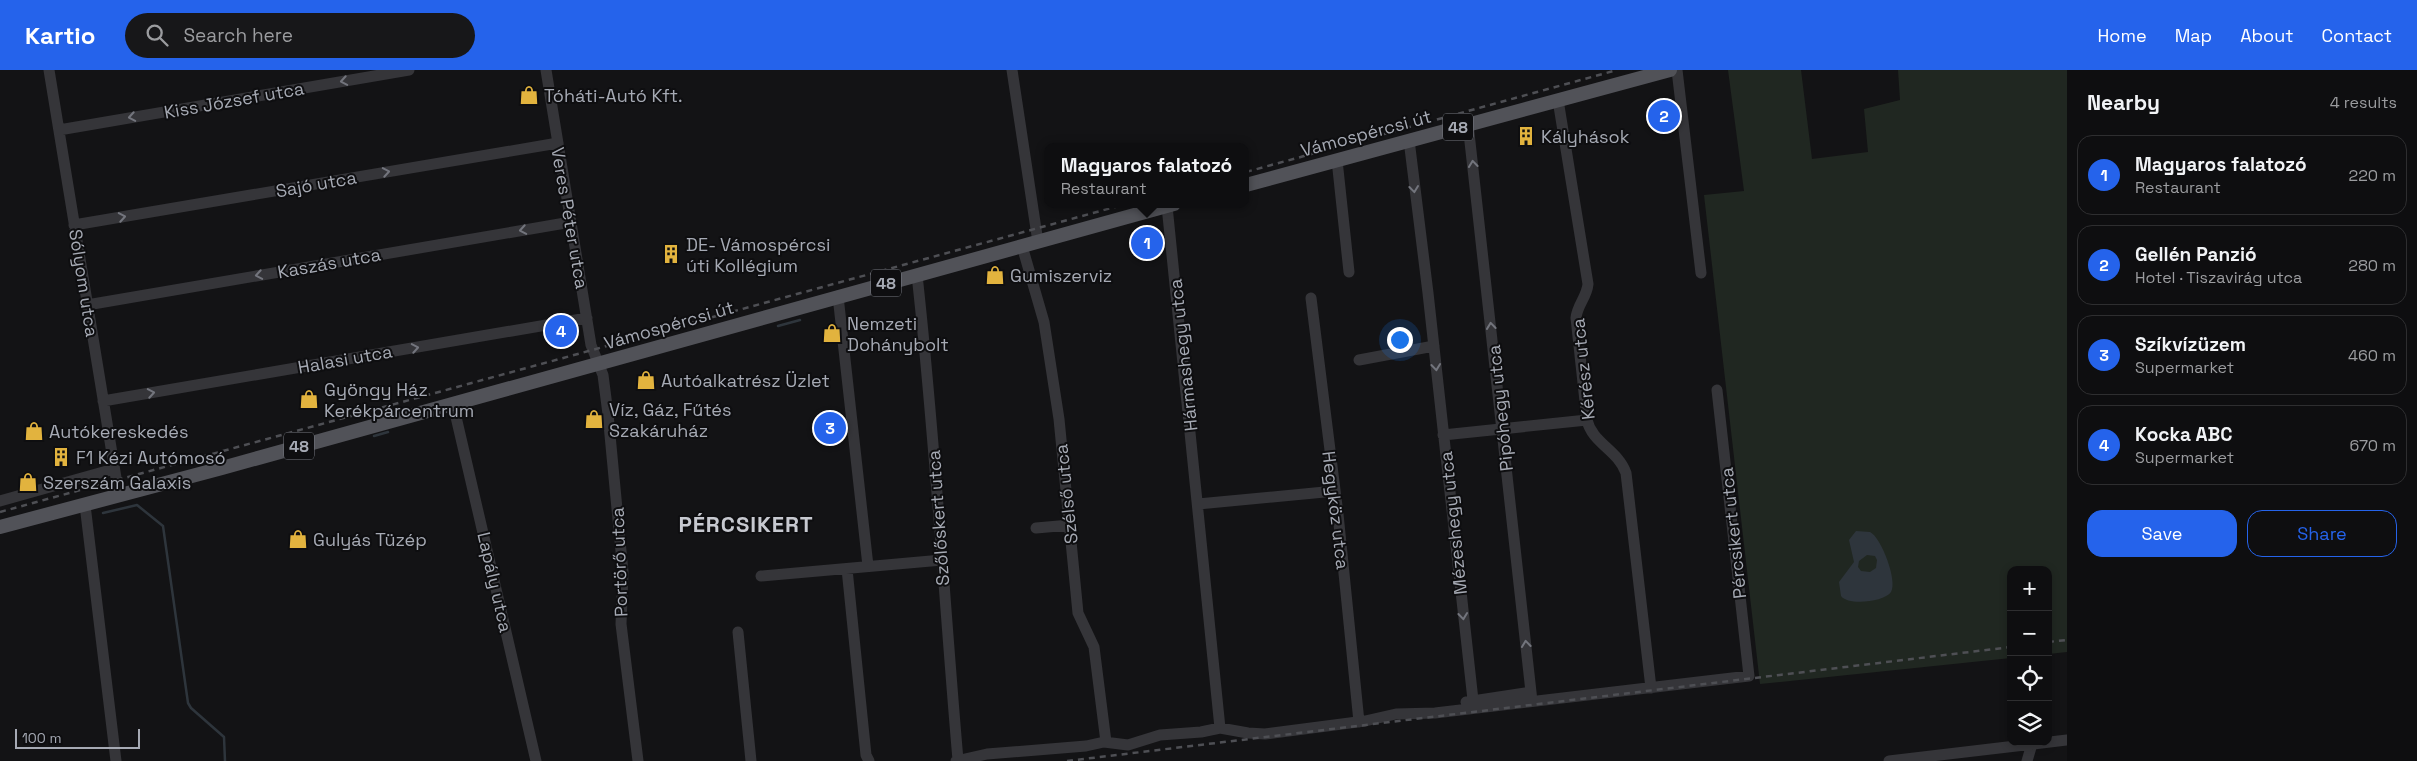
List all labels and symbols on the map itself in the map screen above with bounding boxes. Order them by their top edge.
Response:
street label: Kiss József utca [162,76,306,124]
one-way arrow [340,76,348,86]
shop icon: Tóháti-Autó Kft. [518,84,540,106]
place label: Tóháti-Autó Kft. [544,84,682,107]
pin: 2 [1648,97,1680,135]
street label: Vámospércsi út [1298,105,1434,161]
one-way arrow [128,112,136,122]
road number: 48 [1443,114,1473,140]
building icon: Kályhások [1515,125,1537,147]
place label: Kályhások [1541,125,1630,148]
street label: Veres Péter utca [546,145,594,291]
one-way arrow [1468,160,1479,168]
street label: Sajó utca [274,166,358,202]
one-way arrow [381,167,390,177]
one-way arrow [1408,185,1419,193]
one-way arrow [118,212,127,222]
pin: 1 [1131,224,1163,262]
one-way arrow [519,225,527,235]
street label: Sólyom utca [64,227,104,339]
place label: DE- Vámospércsi úti Kollégium [686,233,830,277]
street label: Kaszás utca [276,243,382,283]
building icon: DE- Vámospércsi úti Kollégium [660,243,682,265]
shop icon: Gumiszerviz [984,264,1006,286]
place label: Gumiszerviz [1010,264,1112,287]
one-way arrow [255,270,264,280]
road number: 48 [871,270,901,297]
street label: Hármashegy utca [1164,278,1202,432]
street label: Vámospércsi út [601,295,737,355]
pin: 4 [545,312,577,350]
place label: Nemzeti Dohánybolt [847,312,949,356]
street label: Kérész utca [1566,317,1600,421]
shop icon: Nemzeti Dohánybolt [821,322,843,344]
one-way arrow [1486,322,1497,330]
your location [1387,327,1413,353]
street label: Halasi utca [296,339,394,379]
one-way arrow [410,343,419,353]
street label: Pipóhegy utca [1482,344,1518,472]
one-way arrow [1430,364,1441,372]
shop icon: Autóalkatrész Üzlet [635,369,657,391]
place label: Autóalkatrész Üzlet [661,369,830,392]
place label: Gyöngy Ház Kerékpárcentrum [324,378,474,422]
one-way arrow [147,388,155,398]
shop icon: Gyöngy Ház Kerékpárcentrum [298,388,320,410]
place label: Víz, Gáz, Fűtés Szakáruház [609,398,731,442]
shop icon: Víz, Gáz, Fűtés Szakáruház [583,408,605,430]
pin: 3 [814,409,846,447]
shop icon: Autókereskedés [23,420,45,442]
place label: Autókereskedés [49,420,189,443]
road number: 48 [284,432,314,460]
street label: Szélső utca [1049,443,1083,545]
building icon: F1 Kézi Autómosó [50,446,72,468]
place label: F1 Kézi Autómosó [76,446,226,469]
street label: Szőlőskert utca [922,449,954,587]
street label: Hegyköz utca [1317,449,1355,571]
street label: Mézeshegy utca [1434,450,1472,596]
street label: Pércsikert utca [1715,466,1751,600]
shop icon: Szerszám Galaxis [17,471,39,493]
place label: Szerszám Galaxis [43,471,191,494]
street label: Portörő utca [606,507,632,617]
district label: PÉRCSIKERT [678,510,814,538]
shop icon: Gulyás Tüzép [287,528,309,550]
place label: Gulyás Tüzép [313,528,427,551]
street label: Lapály utca [472,530,518,634]
one-way arrow [1457,612,1468,620]
one-way arrow [1521,640,1532,648]
scale bar [15,726,140,749]

